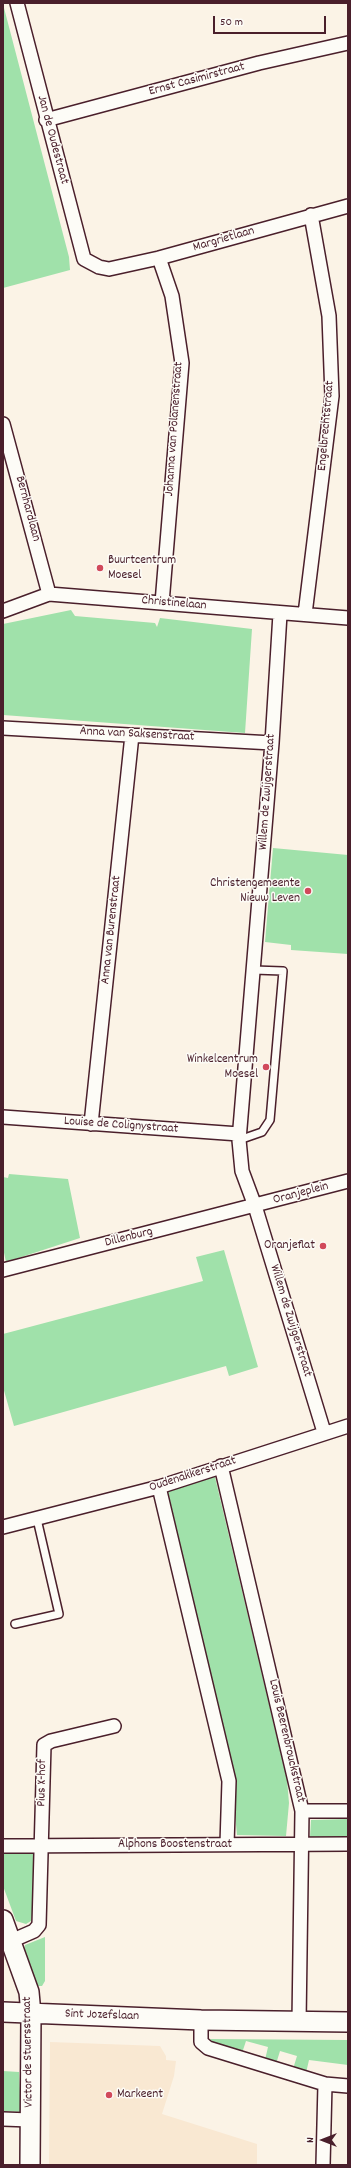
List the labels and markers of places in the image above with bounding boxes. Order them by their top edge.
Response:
place label: Buurtcentrum Moesel [108,553,176,584]
marker: Buurtcentrum Moesel [95,563,105,573]
place label: Christengemeente Nieuw Leven [210,876,300,907]
marker: Christengemeente Nieuw Leven [303,886,313,896]
place label: Winkelcentrum Moesel [187,1052,258,1083]
marker: Winkelcentrum Moesel [261,1062,271,1072]
place label: Oranjeflat [264,1238,315,1254]
marker: Oranjeflat [318,1241,328,1251]
place label: Markeent [117,2087,163,2103]
marker: Markeent [104,2090,114,2100]

